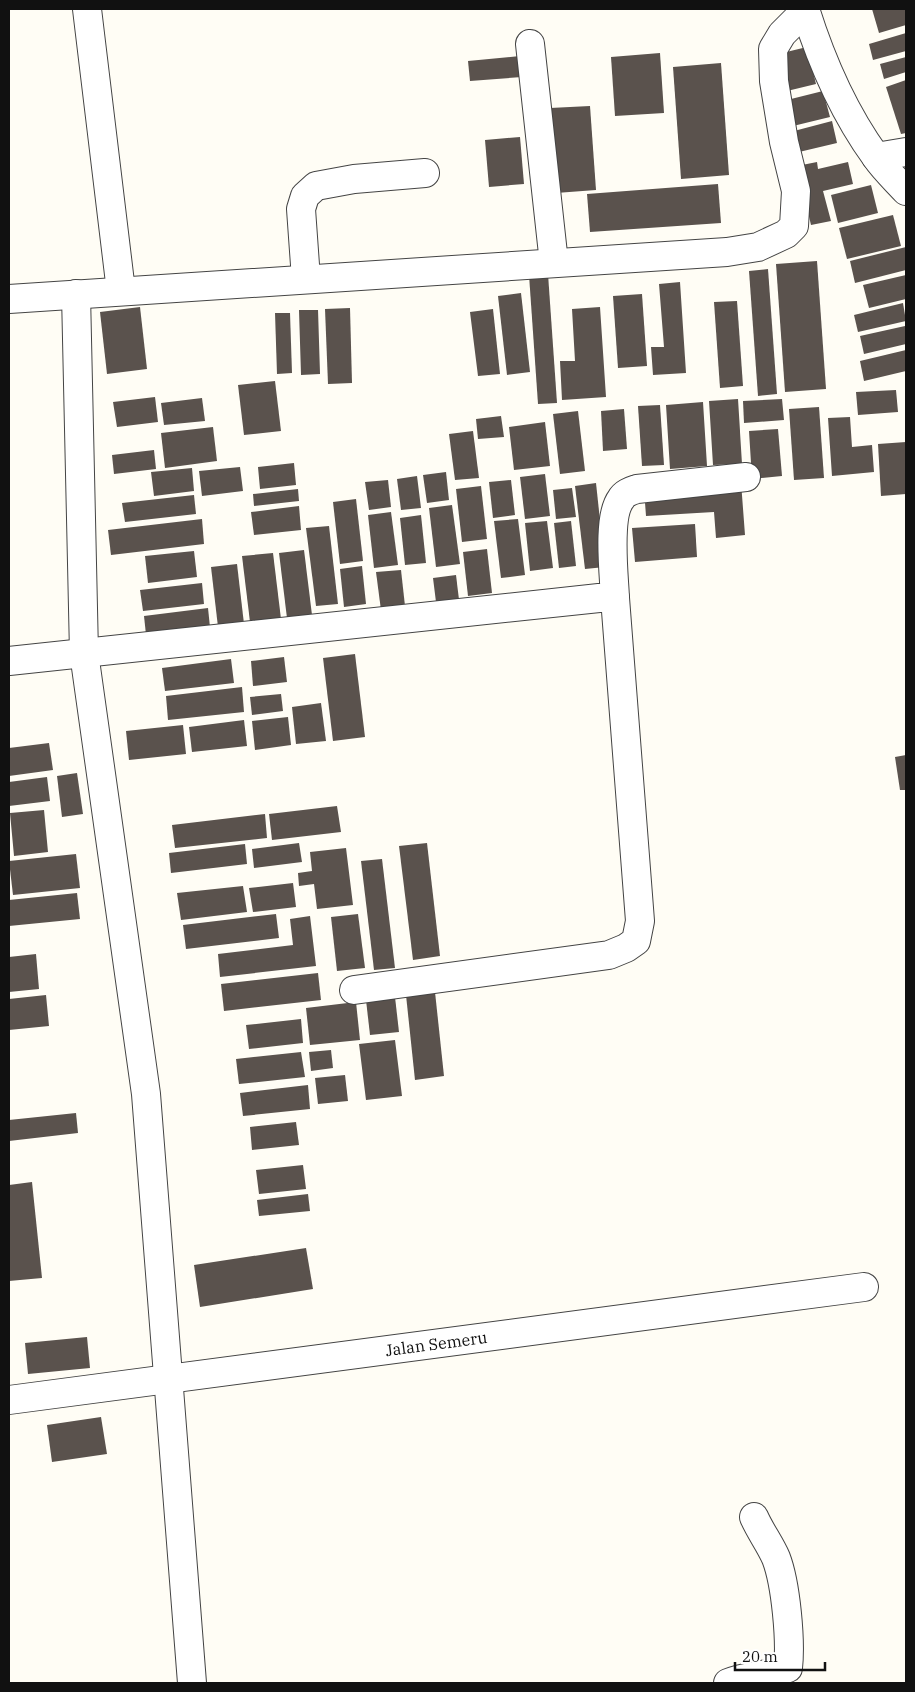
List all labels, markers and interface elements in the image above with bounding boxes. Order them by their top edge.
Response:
street label: Jalan Semeru [384,1327,489,1360]
scale bar [735,1640,825,1672]
text: 20 m [742,1647,778,1666]

